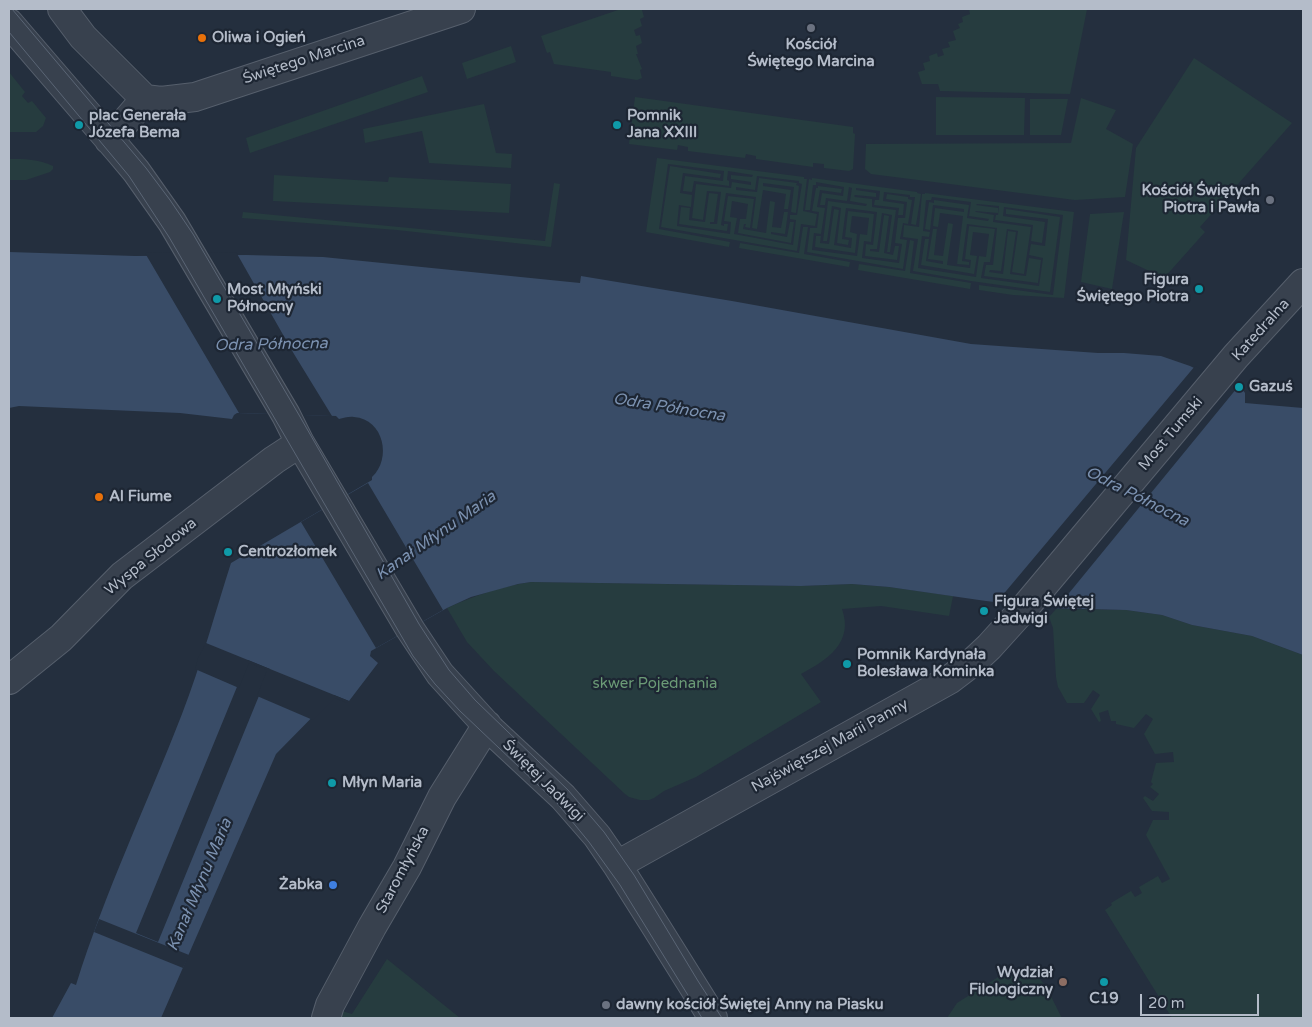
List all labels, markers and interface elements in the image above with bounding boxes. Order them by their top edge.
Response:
marker: Kościół Świętego Marcina [805,22,817,34]
place label: Oliwa i Ogień [212,29,306,47]
marker: Oliwa i Ogień [196,32,208,44]
street label: Świętego Marcina [241,32,367,88]
place label: Kościół Świętego Marcina [747,36,875,71]
place label: plac Generała Józefa Bema [89,107,186,142]
place label: Pomnik Jana XXIII [627,107,697,142]
marker: plac Generała Józefa Bema [73,119,85,131]
marker: Pomnik Jana XXIII [611,119,623,131]
place label: Kościół Świętych Piotra i Pawła [1141,182,1260,217]
marker: Kościół Świętych Piotra i Pawła [1264,194,1276,206]
place label: Figura Świętego Piotra [1077,271,1189,306]
place label: Most Młyński Północny [227,281,322,316]
marker: Figura Świętego Piotra [1193,283,1205,295]
marker: Most Młyński Północny [211,293,223,305]
street label: Katedralna [1228,295,1294,365]
water label: Odra Północna [214,334,328,356]
place label: Gazuś [1249,378,1293,396]
marker: Gazuś [1233,381,1245,393]
water label: Odra Północna [612,390,726,426]
street label: Most Tumski [1135,394,1207,474]
water label: Odra Północna [1082,463,1192,531]
water label: Kanał Młynu Maria [372,487,500,585]
place label: Al Fiume [109,488,172,506]
marker: Al Fiume [93,491,105,503]
street label: Wyspa Słodowa [101,514,201,600]
place label: Centrozłomek [238,543,337,561]
marker: Centrozłomek [222,546,234,558]
place label: Figura Świętej Jadwigi [994,593,1094,628]
marker: Figura Świętej Jadwigi [978,605,990,617]
place label: Pomnik Kardynała Bolesława Kominka [857,646,994,681]
marker: Pomnik Kardynała Bolesława Kominka [841,658,853,670]
park label: skwer Pojednania [593,675,717,693]
street label: Najświętszej Marii Panny [748,695,912,797]
street label: Świętej Jadwigi [498,736,588,826]
place label: Młyn Maria [342,774,422,792]
marker: Młyn Maria [326,777,338,789]
water label: Kanał Młynu Maria [163,816,237,954]
street label: Staromłyńska [372,823,434,917]
place label: Żabka [279,876,323,894]
marker: Żabka [327,879,339,891]
place label: Wydział Filologiczny [969,964,1053,999]
marker: Wydział Filologiczny [1057,976,1069,988]
marker: C19 [1098,976,1110,988]
scale bar [1142,984,1261,1016]
place label: C19 [1089,990,1119,1008]
text: 20 m [1148,994,1185,1012]
place label: dawny kościół Świętej Anny na Piasku [616,996,884,1014]
marker: dawny kościół Świętej Anny na Piasku [600,999,612,1011]

